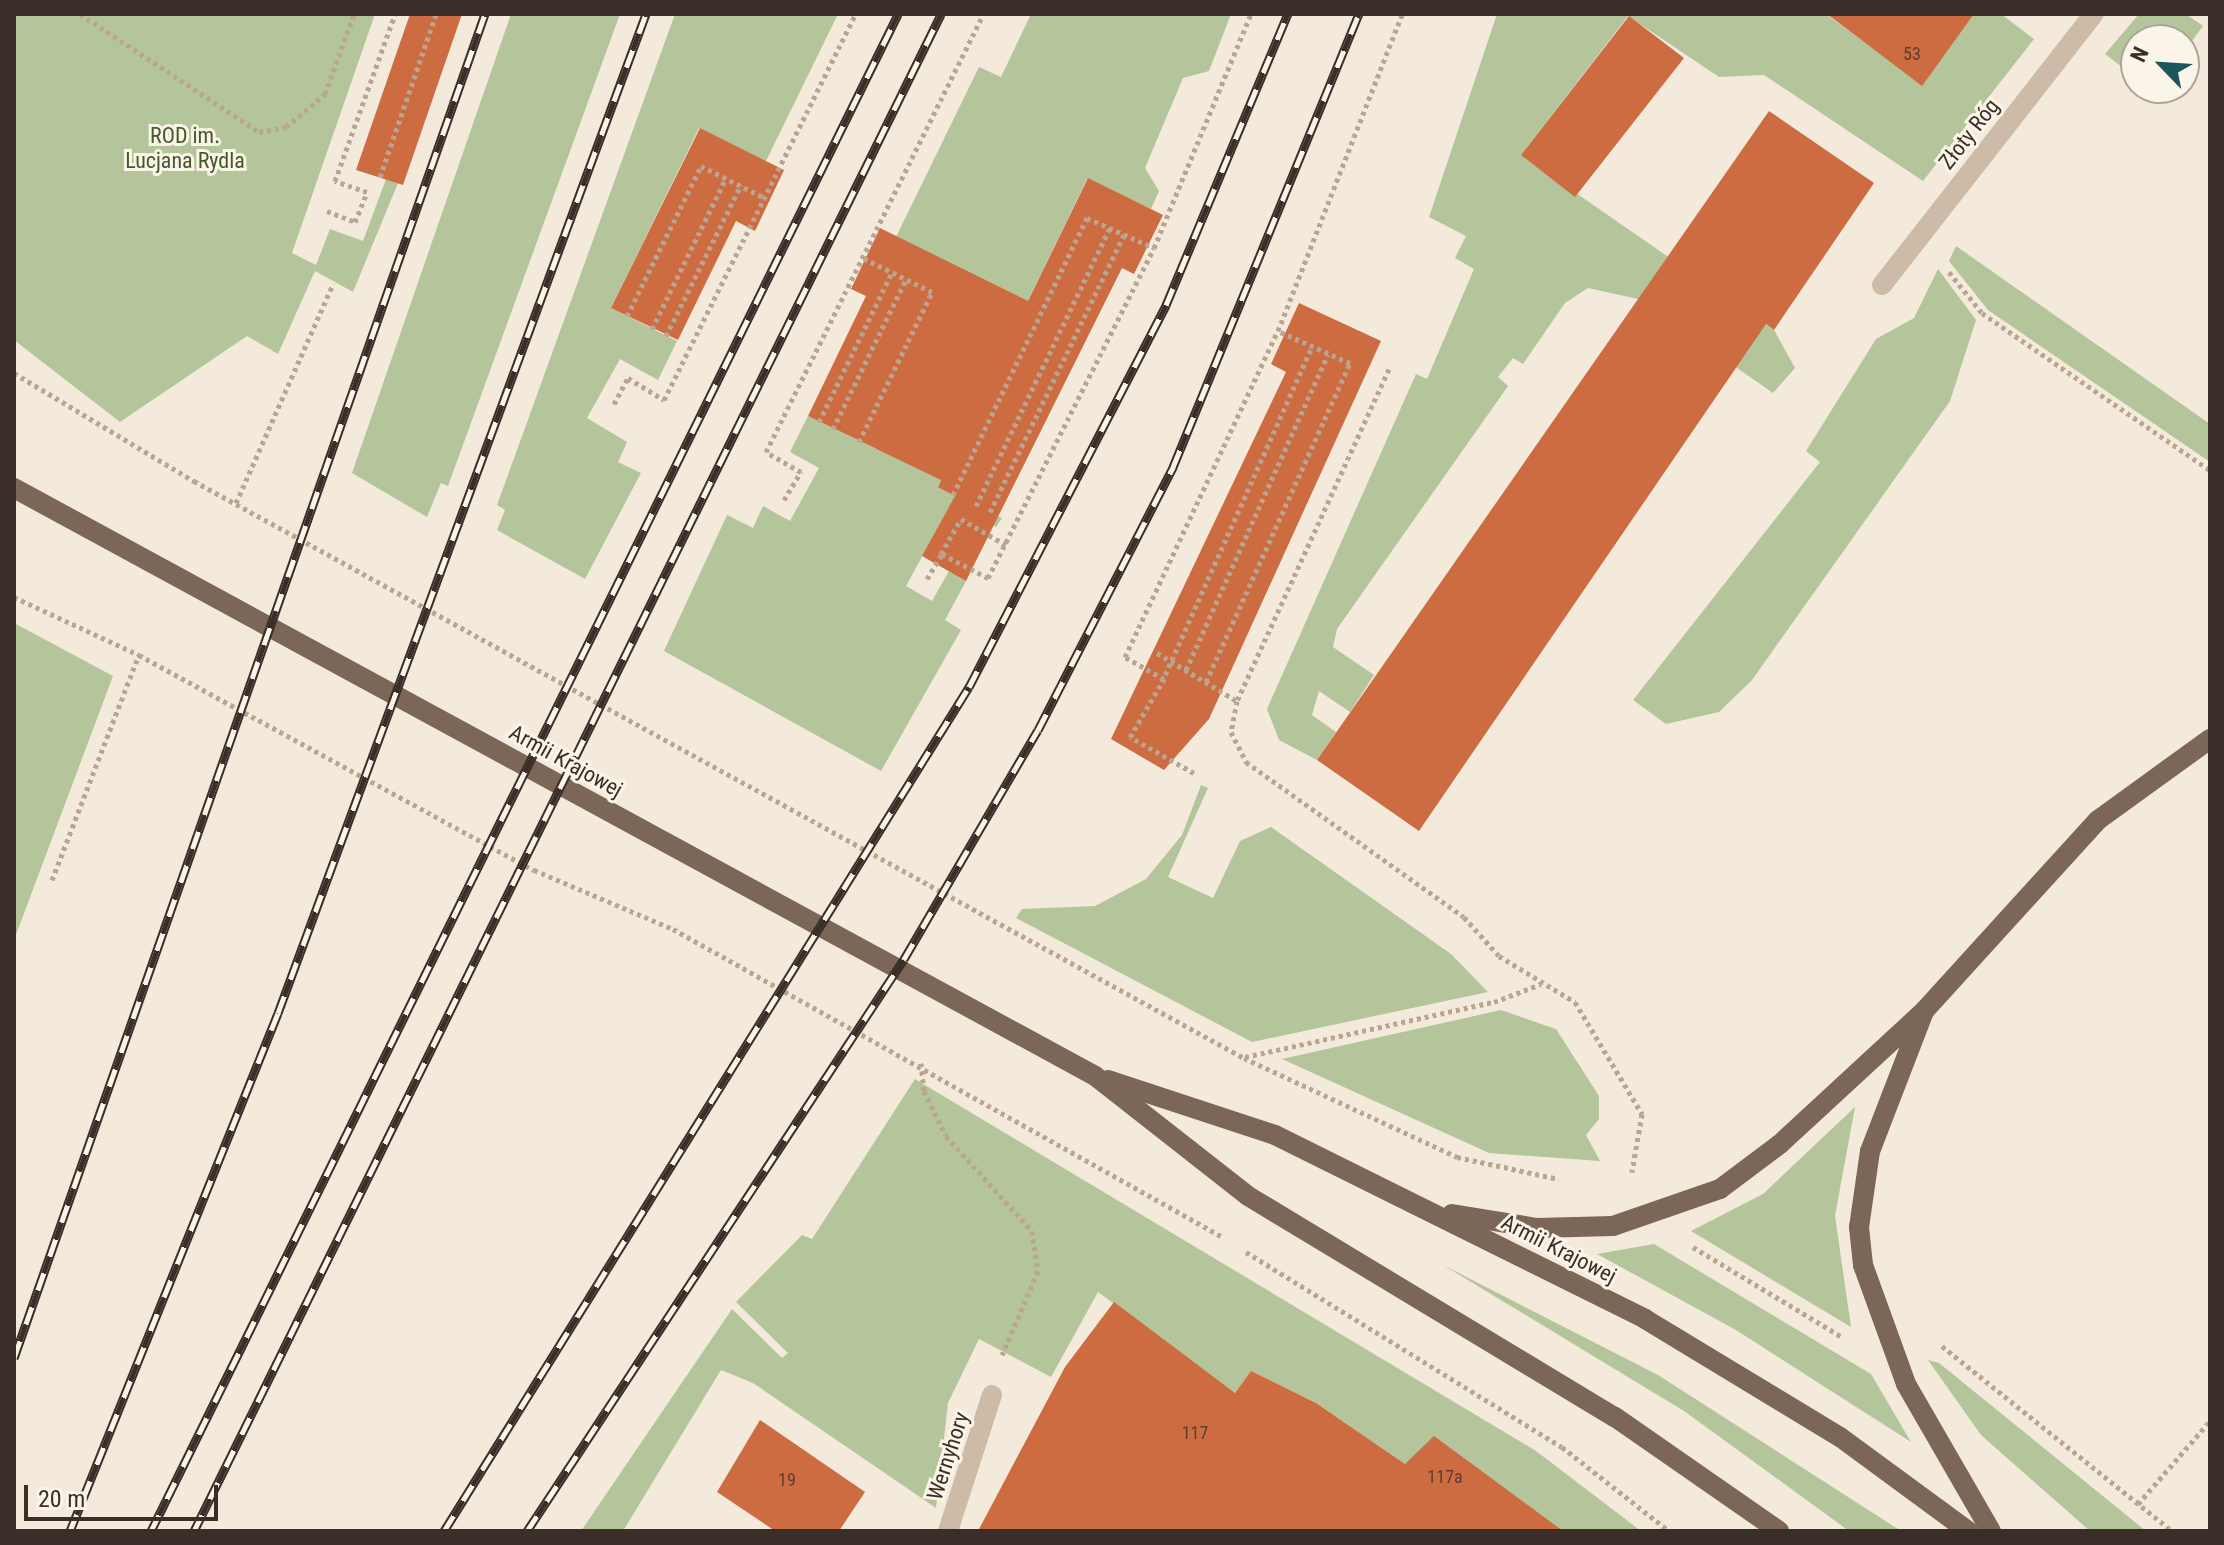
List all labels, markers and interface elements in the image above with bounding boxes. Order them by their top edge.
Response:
north arrow [2120,24,2200,104]
house number: 53 [1903,43,1921,65]
text: N [2125,43,2154,66]
street label: Złoty Róg [1933,93,2005,175]
park label: ROD im. Lucjana Rydla [125,122,245,174]
street label: Armii Krajowej [505,719,627,803]
street label: Armii Krajowej [1497,1209,1621,1289]
street label: Wernyhory [921,1409,975,1503]
house number: 117 [1182,1422,1208,1444]
house number: 117a [1427,1466,1463,1488]
scale bar [28,1469,222,1519]
house number: 19 [778,1469,796,1491]
text: 20 m [38,1485,85,1513]

